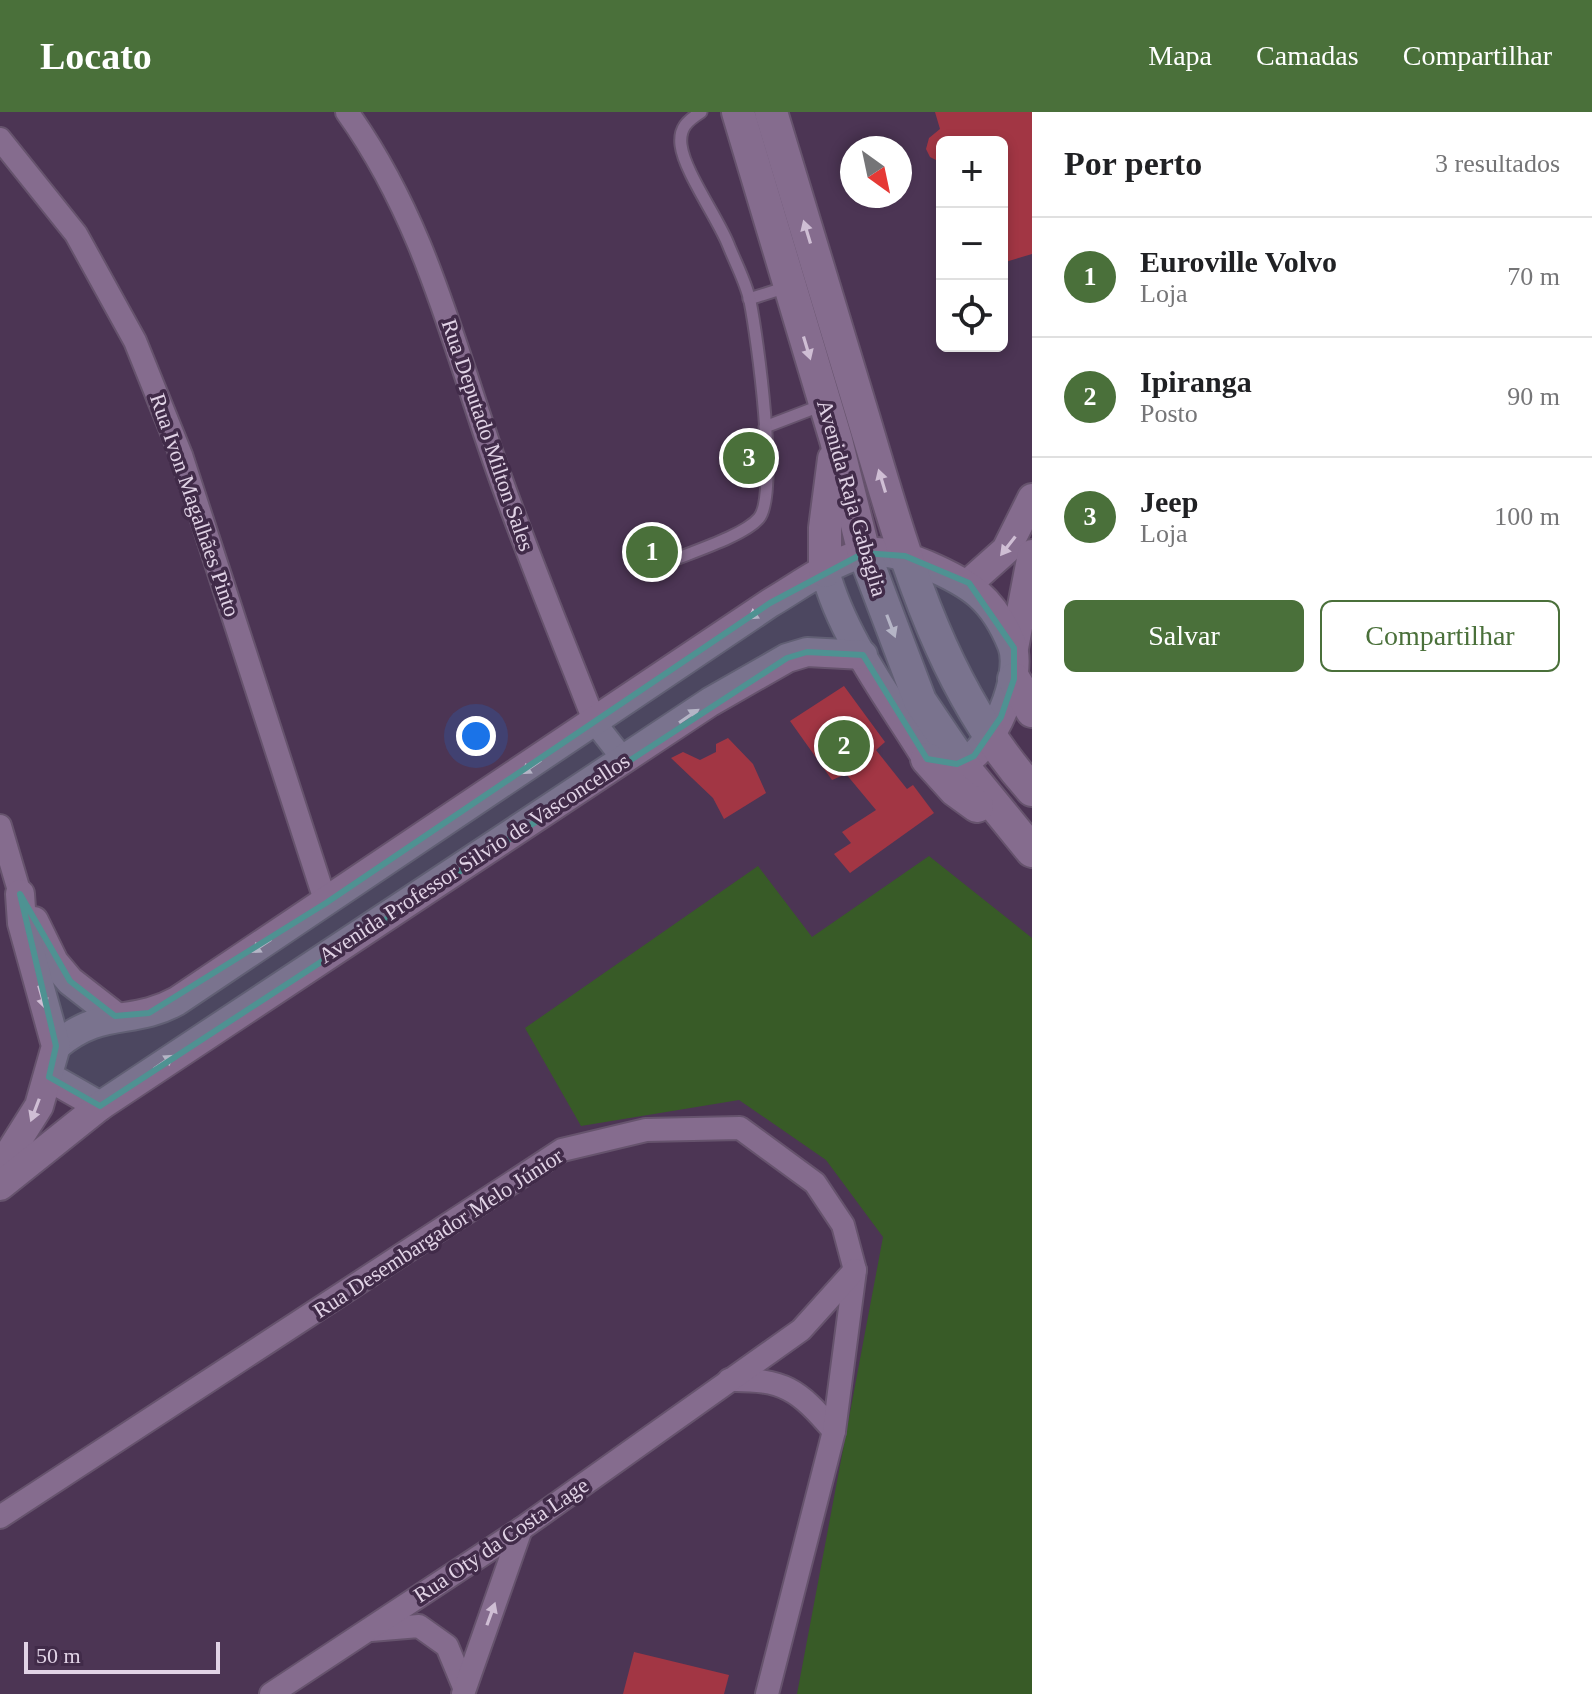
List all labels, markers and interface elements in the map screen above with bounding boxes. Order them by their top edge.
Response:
text: Locato [40,35,152,77]
text: Mapa [1148,40,1212,71]
text: Camadas [1256,40,1359,71]
text: Compartilhar [1403,40,1552,71]
north arrow [840,136,912,208]
map controls [936,136,1008,352]
button: + [936,136,1008,208]
text: Por perto [1064,145,1202,182]
text: 3 resultados [1435,149,1560,178]
button: − [936,208,1008,280]
one-way arrow [800,220,813,244]
text: Euroville Volvo [1140,245,1337,278]
text: 1 [1084,262,1097,291]
text: 70 m [1507,262,1560,291]
text: Loja [1140,279,1188,308]
button: locate [936,280,1008,352]
street label: Rua Deputado Milton Sales [436,316,540,554]
one-way arrow [802,336,814,360]
text: Ipiranga [1140,365,1252,398]
text: 2 [1084,382,1097,411]
text: 90 m [1507,382,1560,411]
street label: Rua Ivon Magalhães Pinto [145,390,245,620]
street label: Avenida Raja Gabaglia [812,397,892,600]
text: Posto [1140,399,1198,428]
pin: 3 [723,428,775,488]
one-way arrow [875,468,888,492]
text: Jeep [1140,485,1198,518]
text: 3 [1084,502,1097,531]
text: 100 m [1494,502,1560,531]
text: Loja [1140,519,1188,548]
pin: 1 [626,522,678,582]
one-way arrow [1001,536,1017,556]
button: Salvar [1064,600,1304,672]
button: Compartilhar [1320,600,1560,672]
one-way arrow [748,604,769,619]
one-way arrow [885,615,898,639]
one-way arrow [678,709,699,724]
your location [456,716,496,756]
pin: 2 [818,716,870,776]
street label: Avenida Professor Silvio de Vasconcellos [314,748,634,968]
one-way arrow [520,759,541,774]
one-way arrow [250,938,272,953]
one-way arrow [37,985,49,1010]
one-way arrow [154,1055,175,1070]
one-way arrow [28,1098,41,1122]
street label: Rua Desembargador Melo Júnior [309,1143,568,1323]
street label: Rua Oty da Costa Lage [409,1472,593,1608]
one-way arrow [485,1602,497,1626]
scale bar [24,1638,220,1674]
text: 50 m [36,1643,81,1668]

